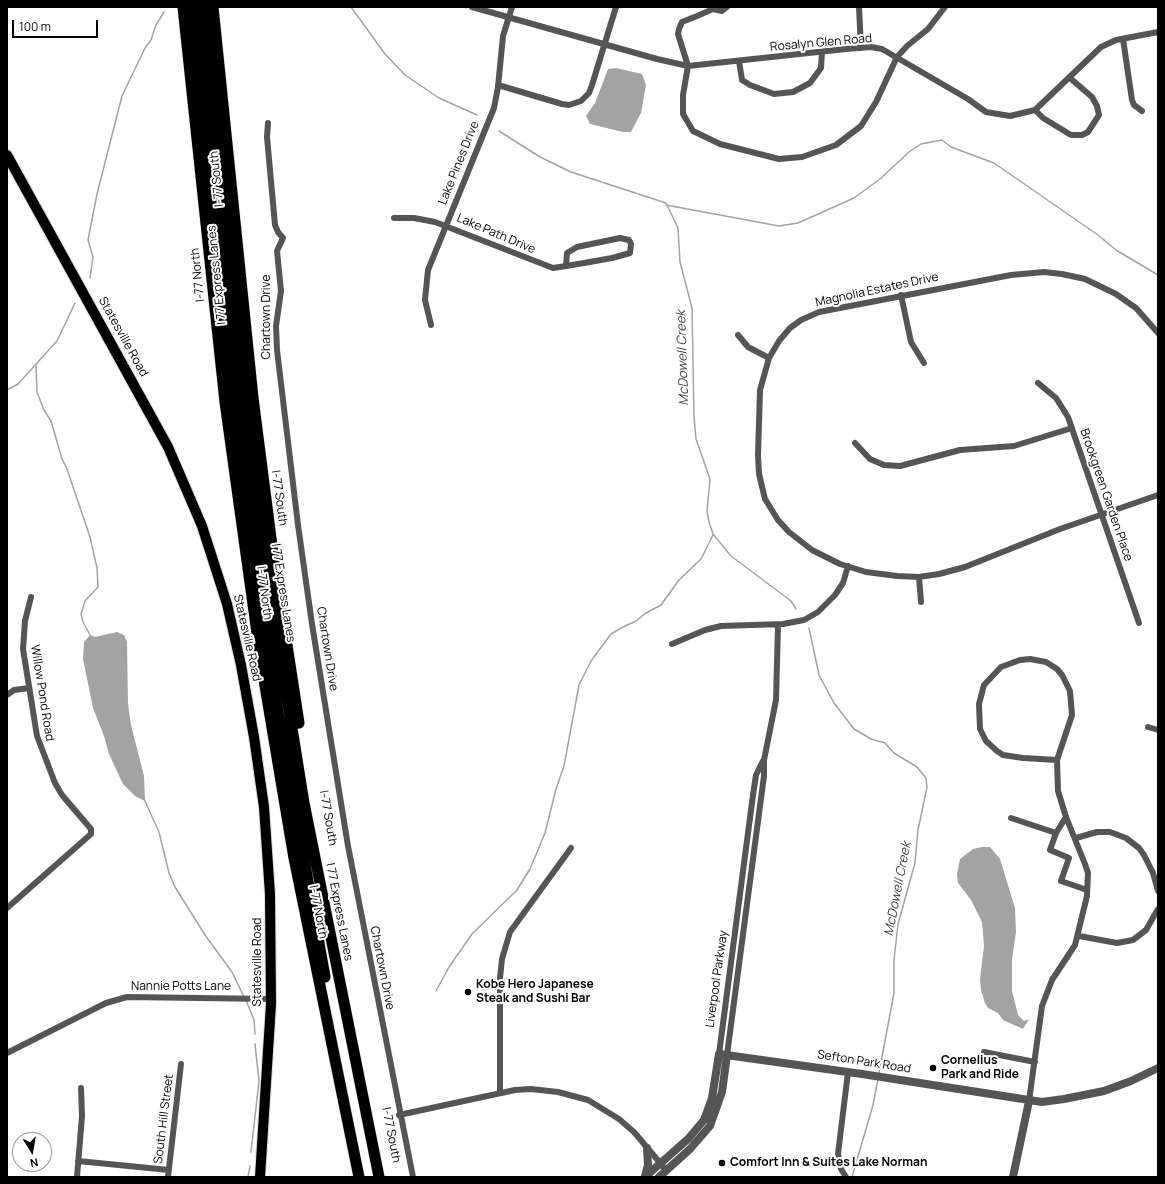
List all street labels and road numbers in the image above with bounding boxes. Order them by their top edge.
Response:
street label: Rosalyn Glen Road [769,31,873,55]
street label: Lake Pines Drive [436,119,482,207]
street label: I-77 South [207,150,227,208]
street label: Lake Path Drive [454,211,538,257]
street label: I 77 Express Lanes [205,225,229,325]
street label: I-77 North [188,247,208,303]
street label: Magnolia Estates Drive [814,270,940,310]
street label: Chartown Drive [260,275,274,359]
street label: Statesville Road [95,295,151,379]
street label: Brookgreen Garden Place [1077,427,1135,563]
street label: I-77 South [268,469,290,527]
street label: I 77 Express Lanes [268,543,298,643]
street label: I-77 North [253,565,275,621]
street label: Statesville Road [230,593,264,683]
street label: Chartown Drive [313,606,341,692]
street label: Willow Pond Road [27,644,57,742]
street label: I-77 South [316,789,340,847]
street label: I 77 Express Lanes [322,862,356,962]
street label: I-77 North [306,884,330,940]
street label: Statesville Road [251,918,265,1006]
street label: Chartown Drive [367,925,397,1011]
street label: Liverpool Parkway [703,929,731,1029]
street label: Nannie Potts Lane [131,980,231,994]
street label: Sefton Park Road [816,1047,912,1077]
street label: South Hill Street [151,1073,177,1165]
street label: I-77 South [379,1106,403,1164]

